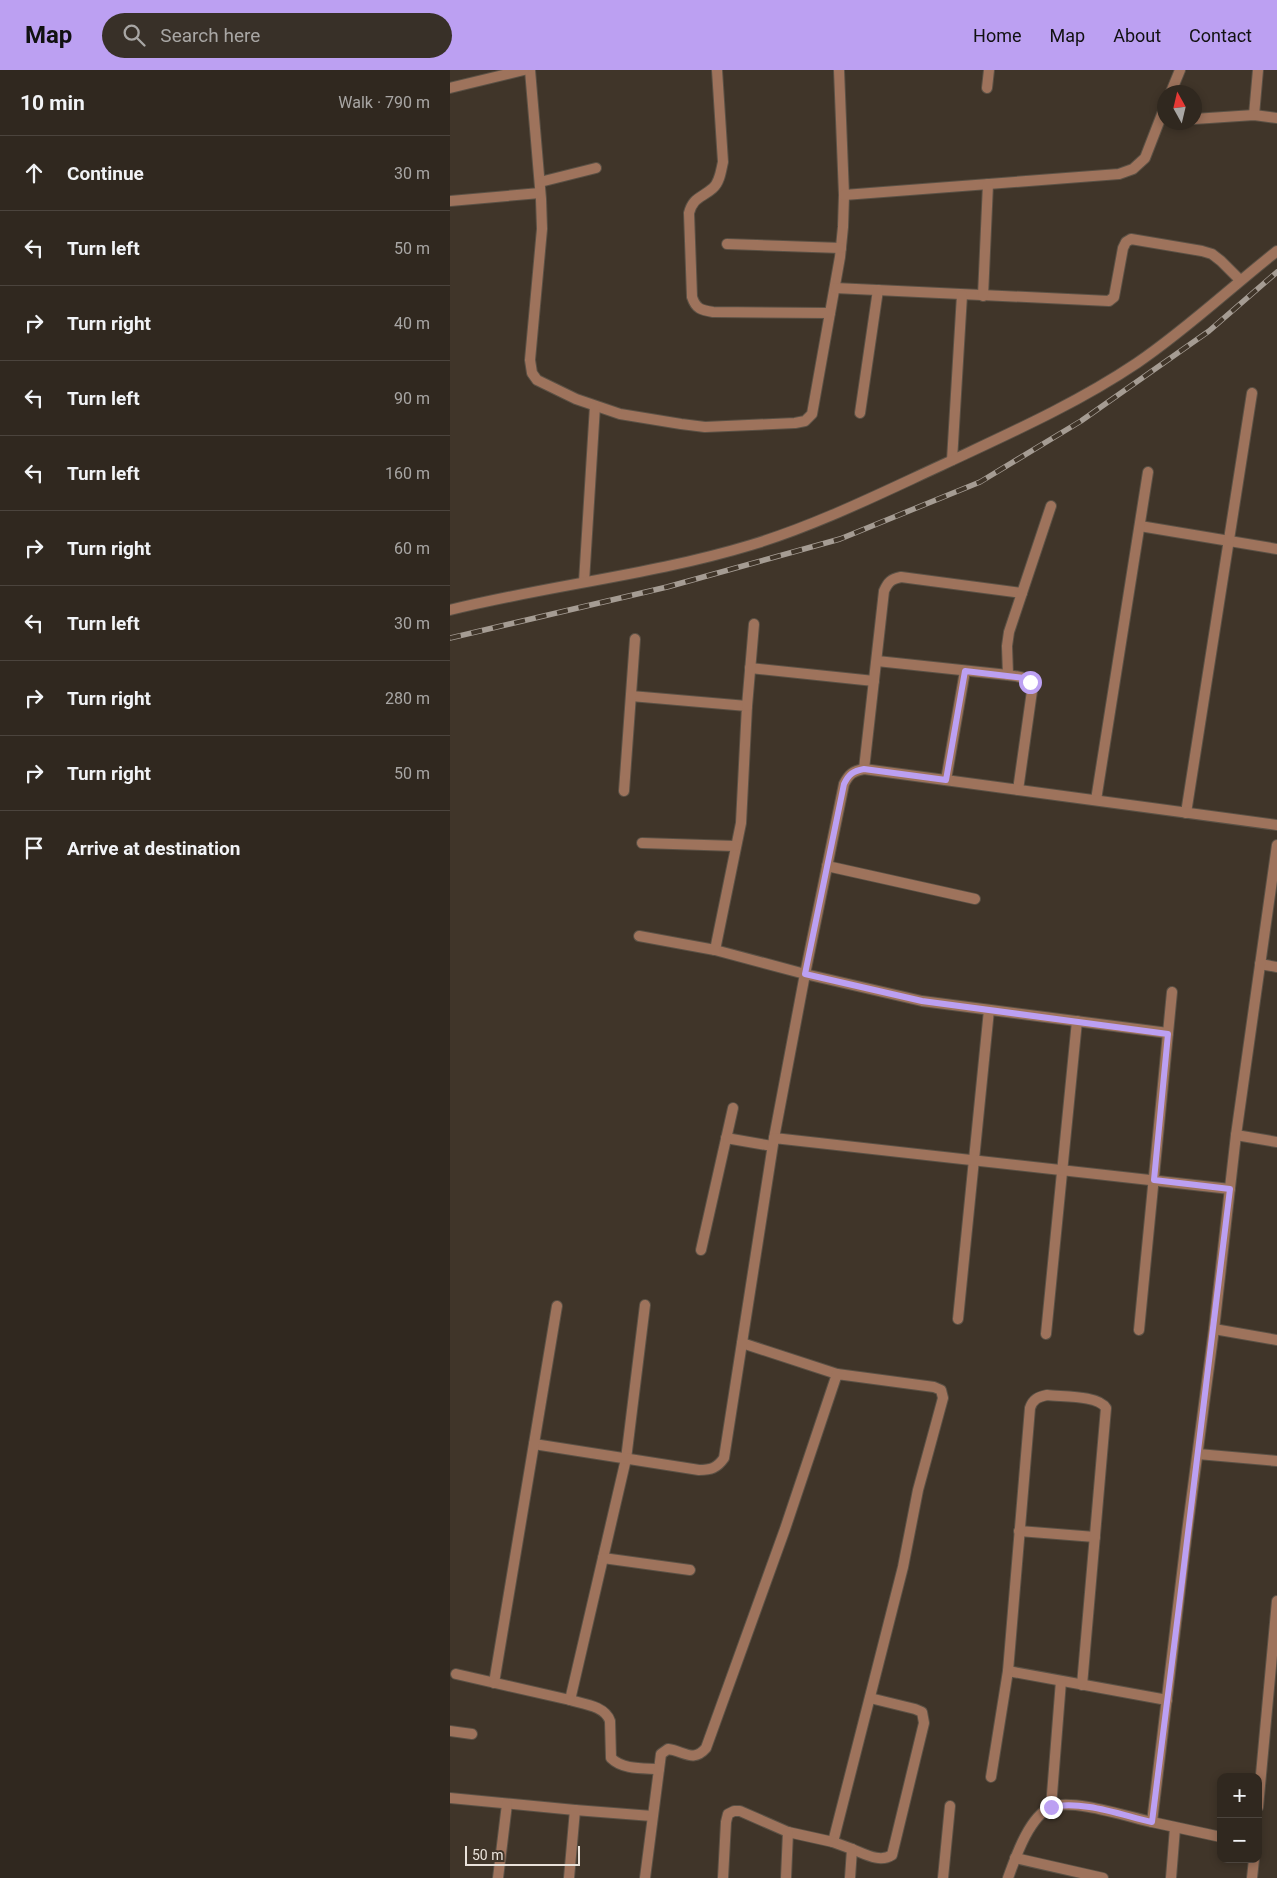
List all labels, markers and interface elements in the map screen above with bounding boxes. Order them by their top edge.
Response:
search box [102,13,452,58]
text: Map [25,21,72,49]
icon: search [120,21,148,49]
text: Search here [160,24,260,47]
text: Home [973,25,1022,46]
text: Map [1050,25,1085,46]
text: About [1113,25,1161,46]
text: Contact [1189,25,1252,46]
north arrow [1157,85,1202,130]
text: 10 min [20,91,85,115]
text: Walk · 790 m [338,93,430,112]
icon: ahead [20,159,48,187]
text: Continue [67,162,144,185]
text: 30 m [394,164,430,183]
icon: left [20,234,48,262]
text: Turn left [67,237,140,260]
text: 50 m [394,239,430,258]
icon: right [20,309,48,337]
text: Turn right [67,312,151,335]
text: 40 m [394,314,430,333]
icon: left [20,384,48,412]
text: Turn left [67,387,140,410]
text: 90 m [394,389,430,408]
icon: left [20,459,48,487]
text: Turn left [67,462,140,485]
text: 160 m [385,464,430,483]
icon: right [20,534,48,562]
text: Turn right [67,537,151,560]
text: 60 m [394,539,430,558]
icon: left [20,609,48,637]
text: Turn left [67,612,140,635]
text: 30 m [394,614,430,633]
route start [1019,671,1042,694]
icon: right [20,684,48,712]
text: Turn right [67,687,151,710]
text: 280 m [385,689,430,708]
icon: right [20,759,48,787]
text: Turn right [67,762,151,785]
text: 50 m [394,764,430,783]
icon: arrive [20,834,48,862]
text: Arrive at destination [67,837,240,860]
map controls [1217,1773,1262,1863]
button: + [1217,1773,1262,1818]
route end [1040,1796,1063,1819]
button: − [1217,1818,1262,1863]
scale bar [465,1843,580,1866]
text: 50 m [472,1847,504,1863]

